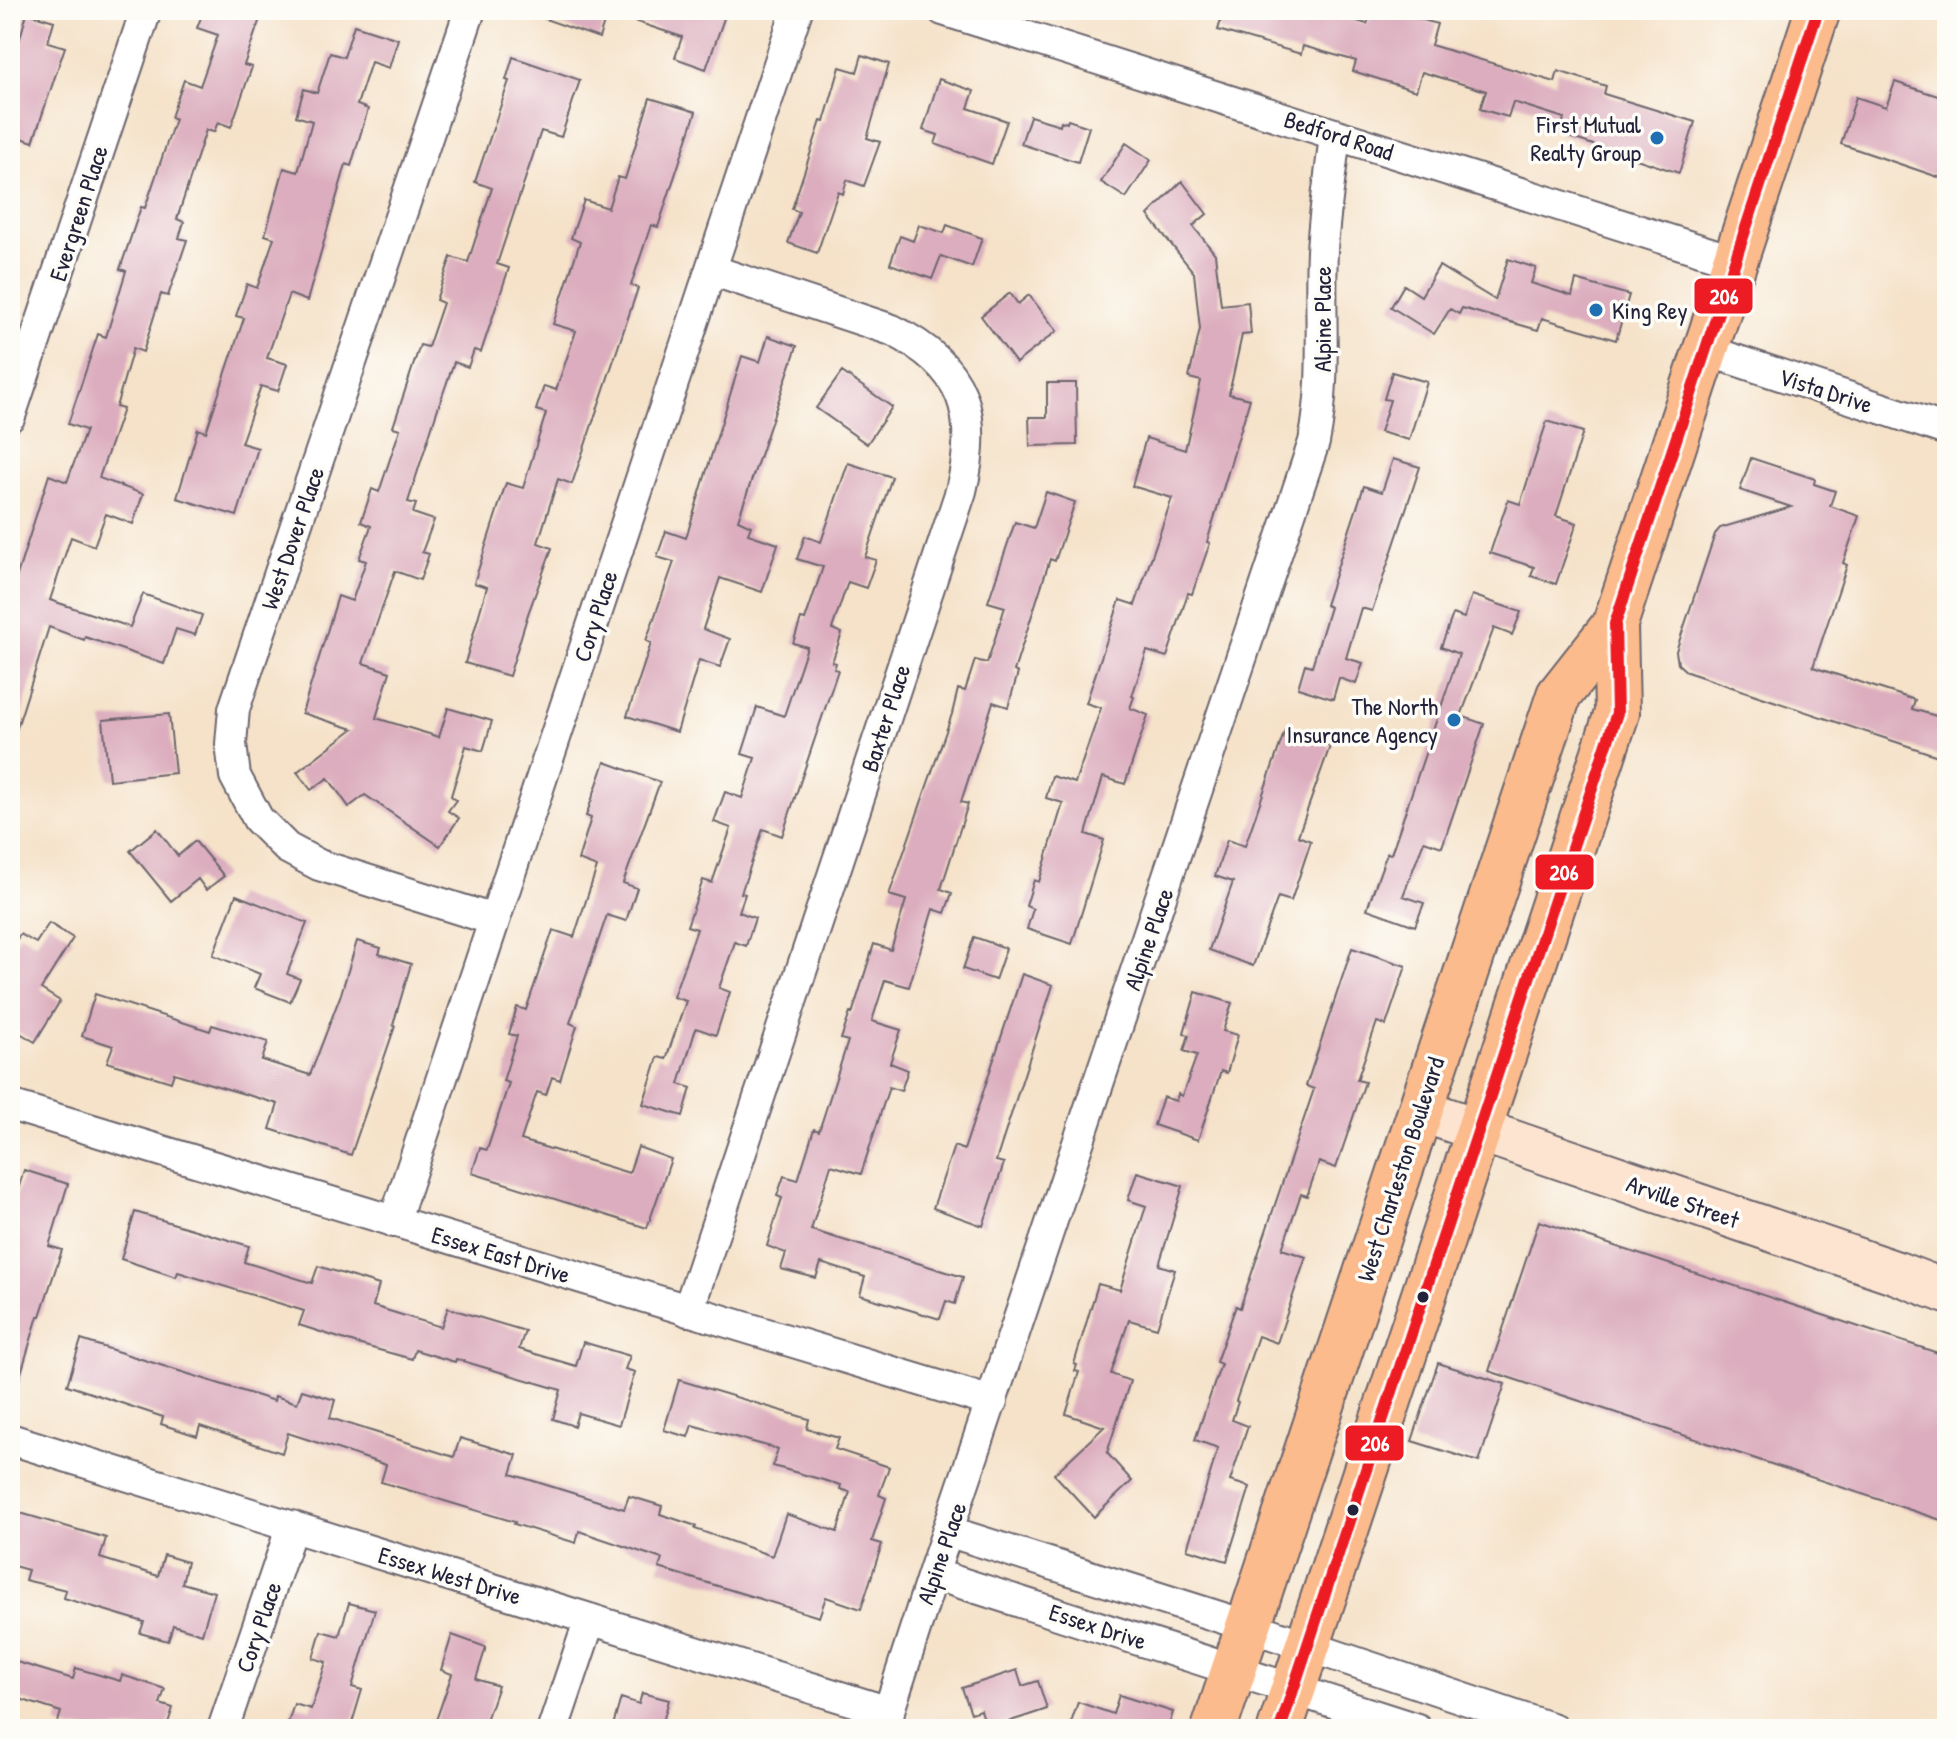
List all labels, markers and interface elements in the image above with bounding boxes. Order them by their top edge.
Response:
street label: Bedford Road [1280,102,1398,168]
place label: First Mutual Realty Group [1531,108,1642,168]
marker: First Mutual Realty Group [1648,129,1666,147]
street label: Evergreen Place [41,141,115,285]
street label: Alpine Place [1306,266,1338,372]
line badge: 206 [1693,277,1754,315]
text: 206 [1710,281,1739,311]
place label: King Rey [1612,294,1688,326]
marker: King Rey [1587,301,1605,319]
street label: Vista Drive [1775,360,1877,420]
street label: West Dover Place [253,462,331,613]
street label: Cory Place [565,566,625,666]
street label: Baxter Place [853,660,918,776]
place label: The North Insurance Agency [1287,690,1438,750]
marker: The North Insurance Agency [1445,711,1463,729]
line badge: 206 [1534,853,1595,891]
text: 206 [1550,857,1579,887]
street label: Alpine Place [1116,883,1181,994]
street label: West Charleston Boulevard [1349,1053,1451,1285]
street label: Arville Street [1622,1167,1744,1235]
street label: Essex East Drive [428,1218,575,1290]
unlabelled marker [1415,1289,1431,1305]
line badge: 206 [1344,1424,1405,1462]
text: 206 [1361,1428,1390,1458]
street label: Alpine Place [909,1497,974,1608]
unlabelled marker [1345,1502,1361,1518]
street label: Essex West Drive [375,1538,526,1612]
street label: Cory Place [228,1577,289,1677]
street label: Essex Drive [1045,1595,1151,1657]

